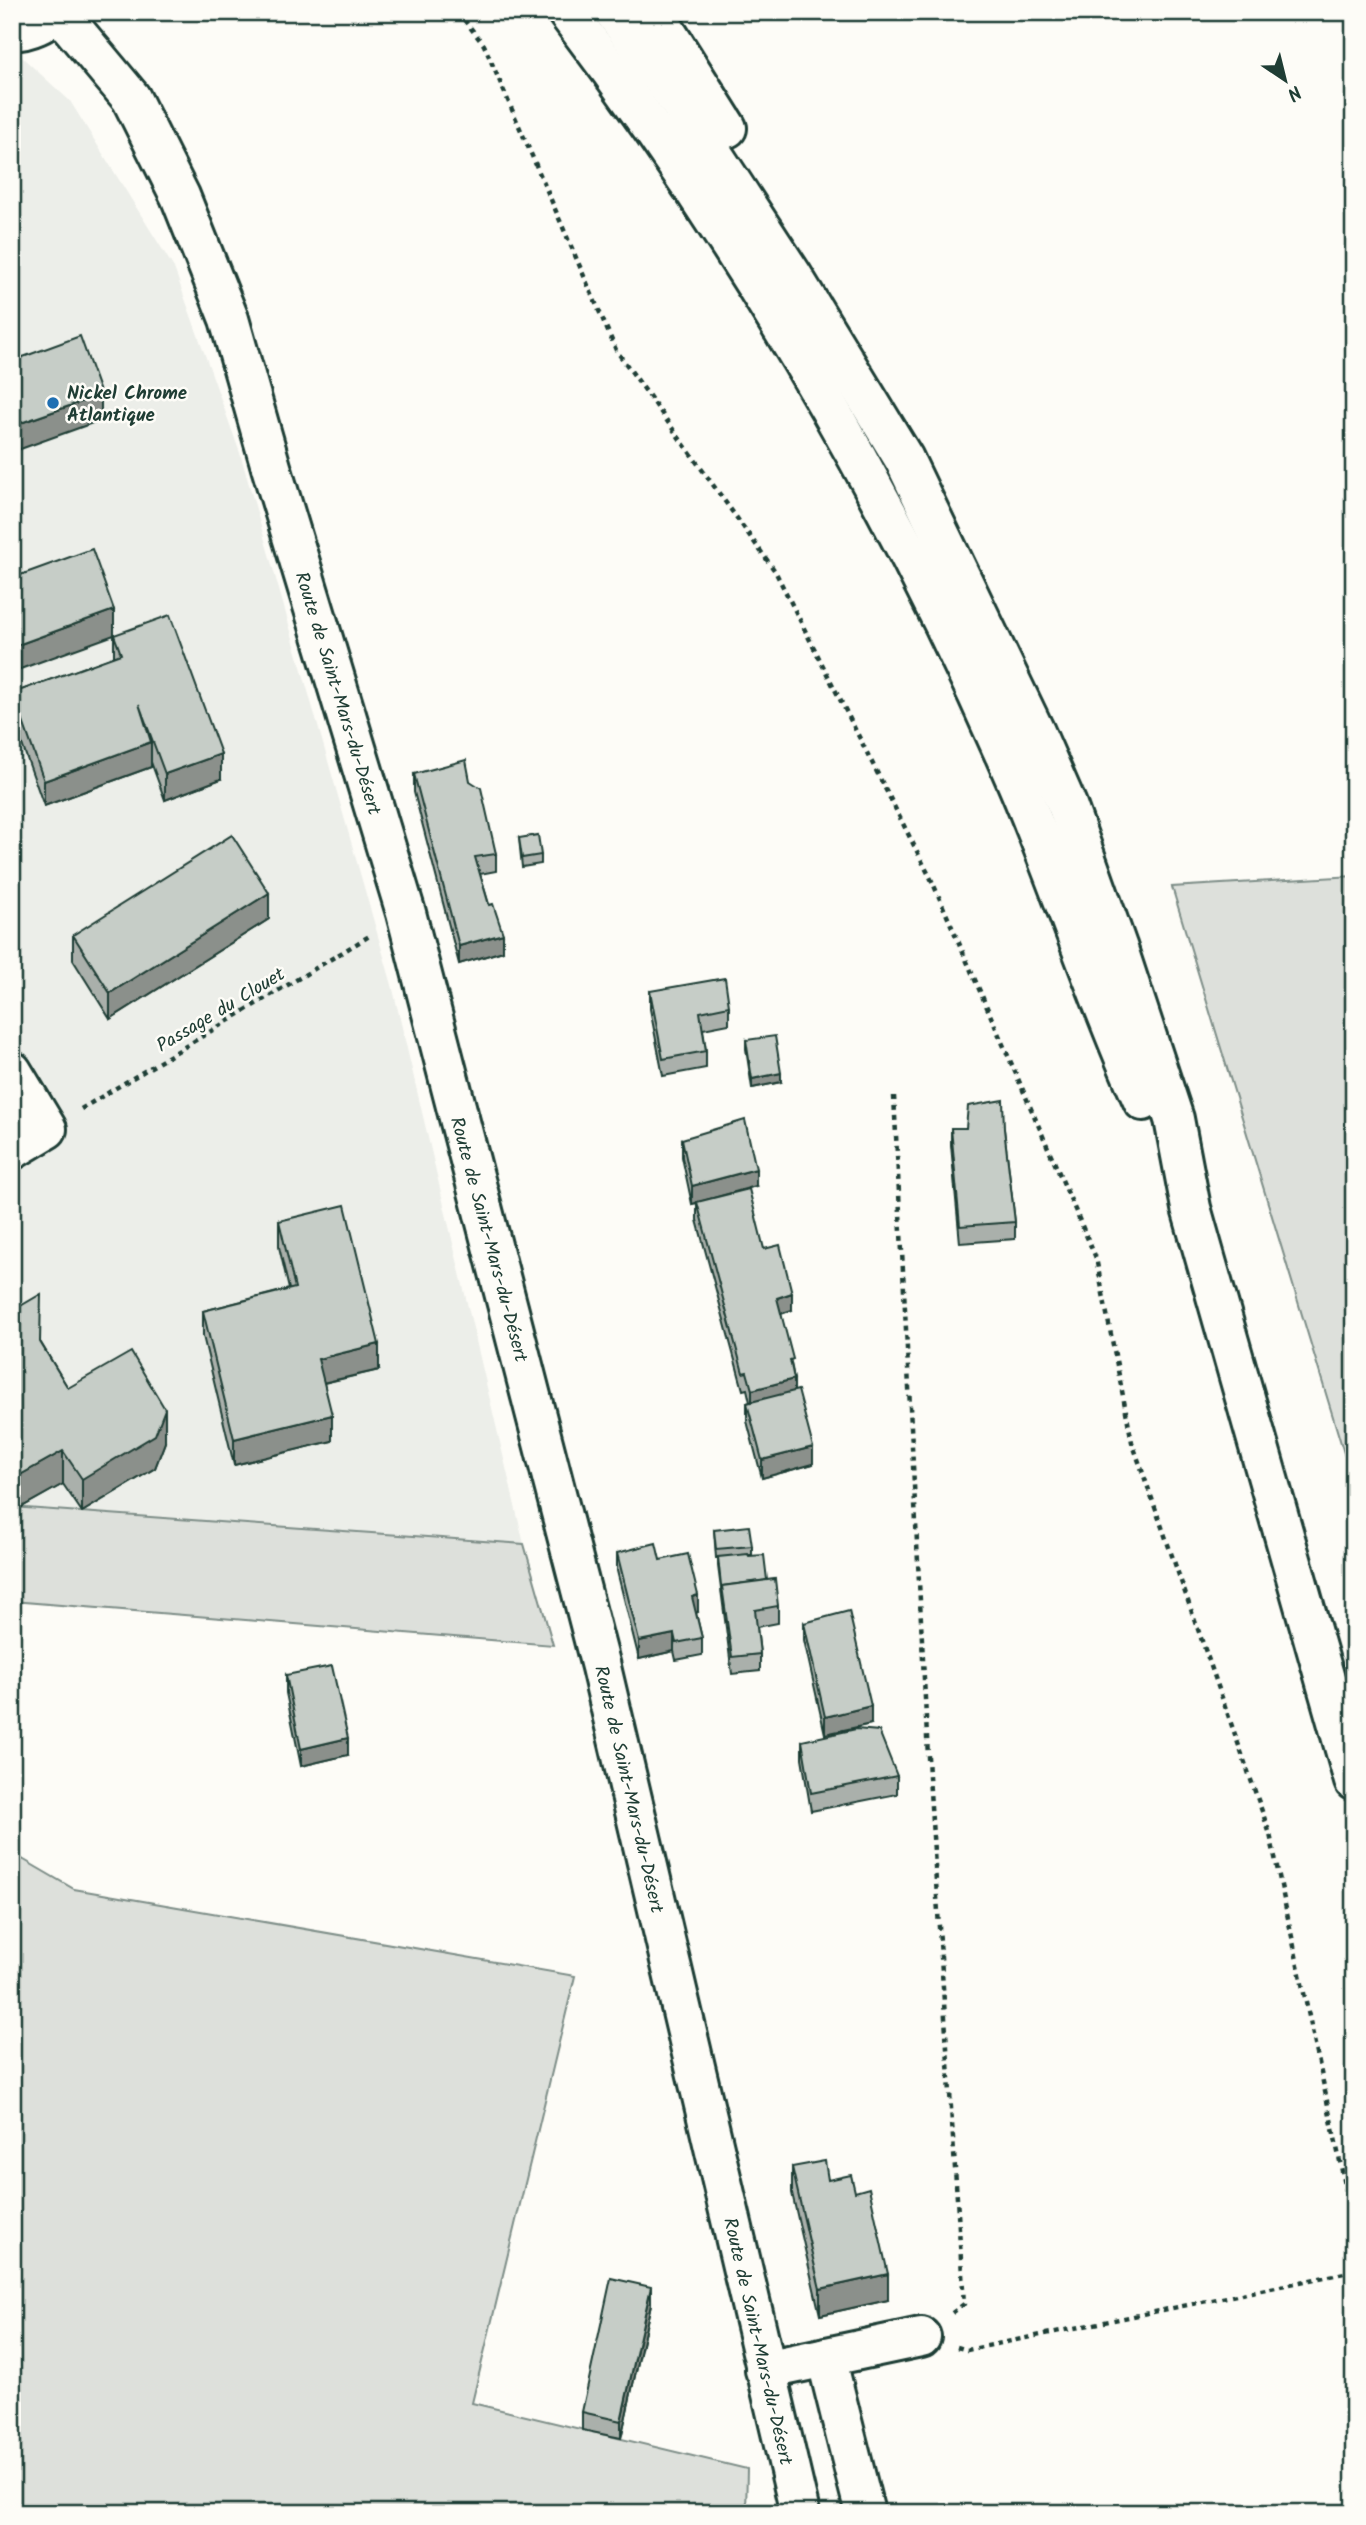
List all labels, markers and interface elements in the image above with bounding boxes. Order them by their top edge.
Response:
north arrow [1250,46,1320,116]
text: N [1280,77,1307,108]
place label: Nickel Chrome Atlantique [67,379,187,431]
marker: Nickel Chrome Atlantique [45,395,61,411]
street label: Route de Saint-Mars-du-Désert [286,568,389,820]
street label: Passage du Clouet [151,960,292,1061]
street label: Route de Saint-Mars-du-Désert [441,1113,535,1366]
street label: Route de Saint-Mars-du-Désert [585,1663,671,1917]
street label: Route de Saint-Mars-du-Désert [714,2215,800,2469]

